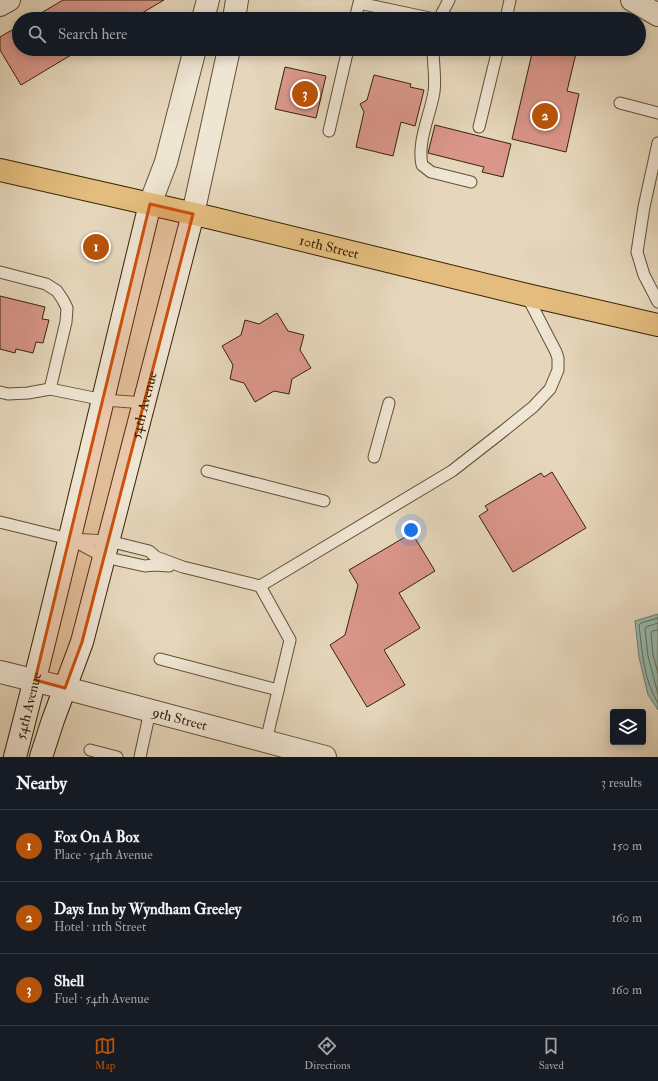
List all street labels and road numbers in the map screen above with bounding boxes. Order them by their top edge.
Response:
street label: 10th Street [298,231,361,262]
street label: 54th Avenue [127,369,160,440]
street label: 54th Avenue [11,670,45,741]
street label: 9th Street [150,703,210,734]

